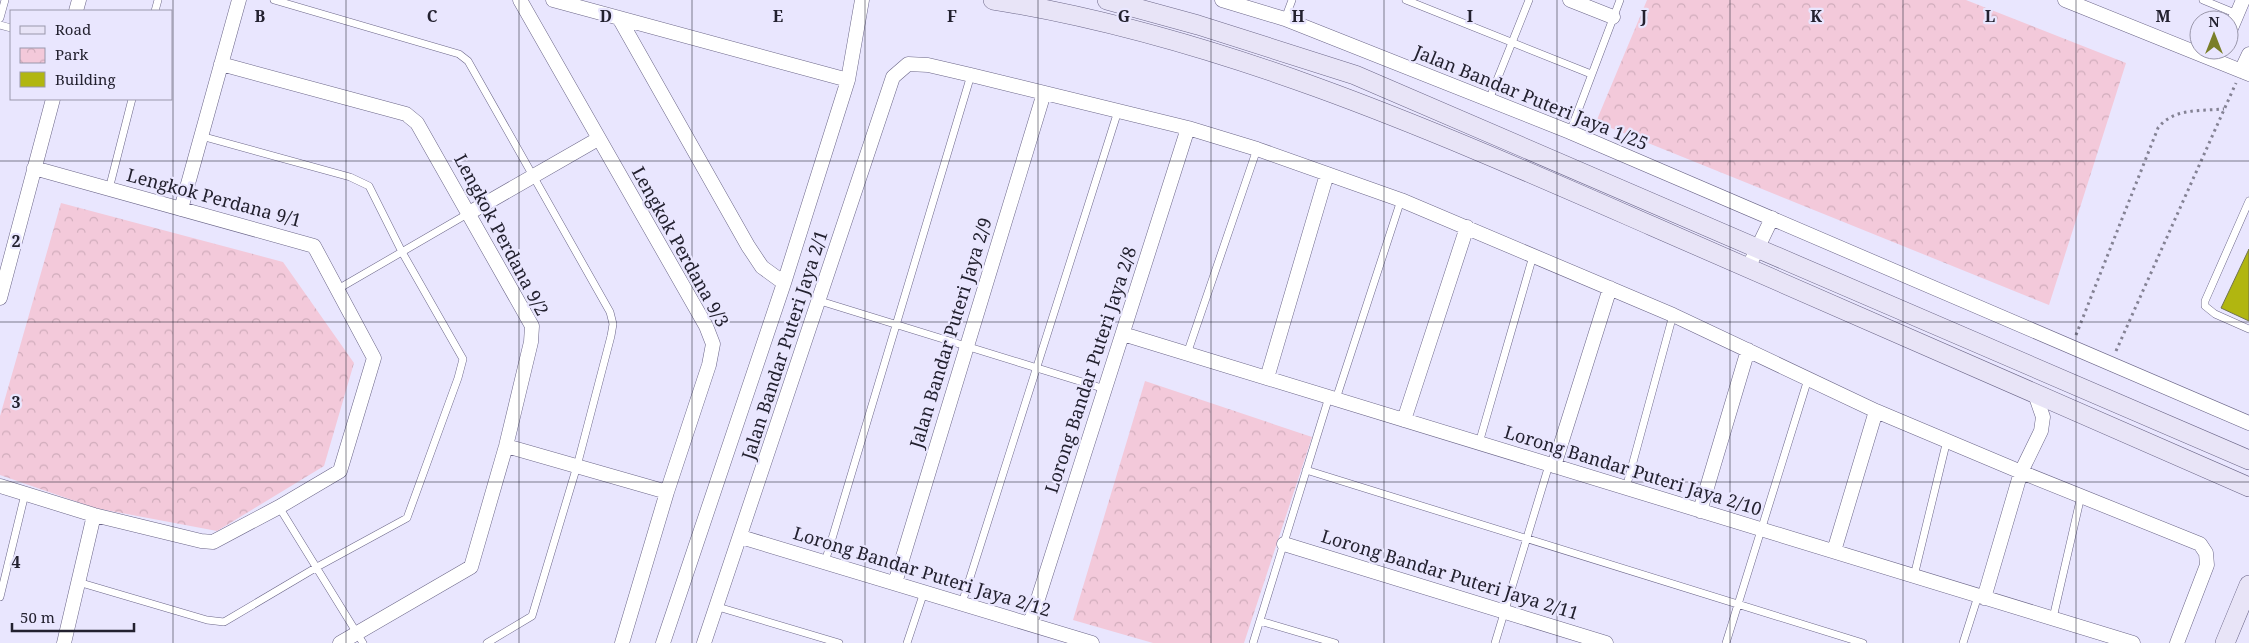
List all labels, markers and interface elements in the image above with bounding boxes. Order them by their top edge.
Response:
text: B [255,5,266,27]
text: C [427,5,438,27]
text: D [600,5,612,27]
text: E [773,5,783,27]
text: F [947,5,957,27]
text: G [1118,5,1130,27]
text: H [1291,5,1305,27]
text: I [1467,5,1473,27]
text: J [1640,5,1648,27]
text: K [1810,5,1822,27]
text: L [1985,5,1995,27]
text: M [2155,5,2171,27]
legend [10,10,172,100]
north arrow [2189,10,2239,60]
text: N [2208,12,2220,31]
text: Road [55,19,91,39]
street label: Jalan Bandar Puteri Jaya 1/25 [1410,39,1652,155]
text: Park [55,44,89,64]
text: Building [55,69,116,89]
street label: Lengkok Perdana 9/2 [449,150,555,320]
street label: Lengkok Perdana 9/1 [124,162,304,232]
street label: Lengkok Perdana 9/3 [627,162,735,331]
street label: Jalan Bandar Puteri Jaya 2/9 [903,214,997,452]
street label: Jalan Bandar Puteri Jaya 2/1 [735,227,833,464]
text: 2 [11,230,21,252]
street label: Lorong Bandar Puteri Jaya 2/8 [1039,243,1141,496]
text: 3 [11,391,21,413]
street label: Lorong Bandar Puteri Jaya 2/10 [1502,419,1765,521]
street label: Lorong Bandar Puteri Jaya 2/12 [791,520,1054,622]
street label: Lorong Bandar Puteri Jaya 2/11 [1319,523,1582,625]
text: 4 [11,551,21,573]
scale bar [12,600,135,632]
text: 50 m [20,607,55,627]

